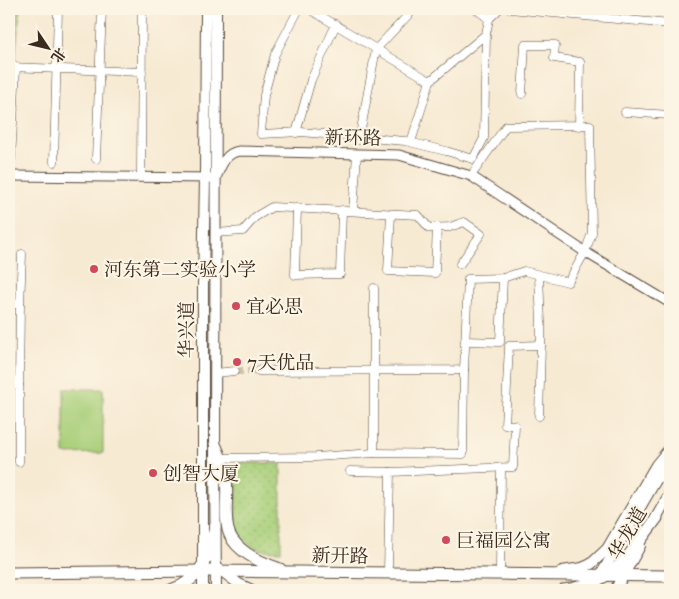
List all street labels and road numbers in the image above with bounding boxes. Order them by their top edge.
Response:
street label: 新环路 [324,126,382,149]
street label: 华兴道 [175,301,198,359]
street label: 华龙道 [603,503,652,564]
street label: 新开路 [311,544,369,567]

